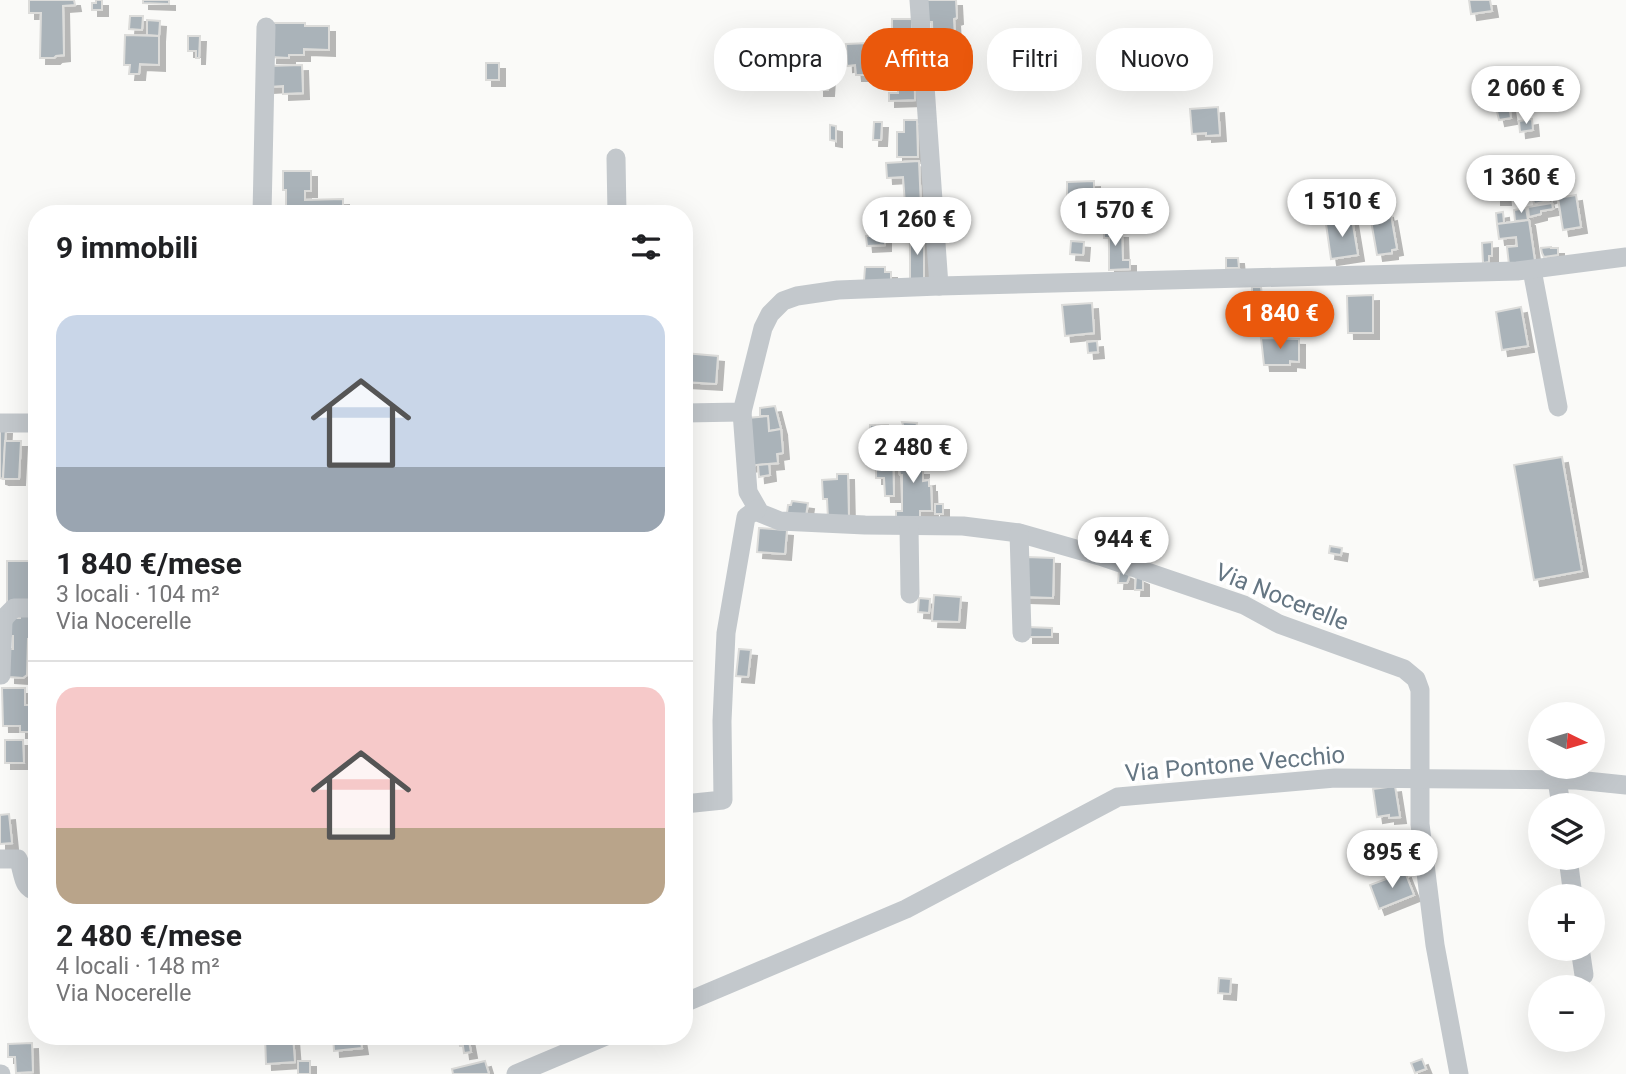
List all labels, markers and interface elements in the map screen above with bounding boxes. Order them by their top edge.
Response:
chip: Compra [714,28,847,91]
chip: Affitta [861,28,973,91]
chip: Filtri [987,28,1082,91]
chip: Nuovo [1096,28,1213,91]
pin: 2 060 € [1461,66,1591,126]
text: 2 060 € [1487,75,1565,102]
pin: 1 360 € [1456,156,1586,215]
text: 1 360 € [1482,164,1560,191]
pin: 1 510 € [1277,180,1407,239]
pin: 1 570 € [1050,188,1180,248]
text: 1 510 € [1303,188,1381,215]
text: 1 570 € [1076,197,1154,224]
pin: 1 260 € [852,198,982,257]
text: 1 260 € [878,206,956,233]
icon: filters [627,228,665,266]
text: 9 immobili [56,230,198,265]
pin: 1 840 € [1215,292,1345,351]
text: 1 840 € [1241,300,1319,327]
icon: home [298,360,424,486]
pin: 2 480 € [848,426,978,485]
text: 2 480 € [874,434,952,461]
pin: 944 € [1074,518,1172,577]
text: 944 € [1094,526,1152,553]
text: 1 840 €/mese [56,546,242,581]
street label: Via Nocerelle [1211,558,1353,636]
text: 3 locali · 104 m² [56,581,220,608]
text: Via Nocerelle [56,608,191,635]
north arrow [1528,702,1605,779]
map controls [1528,702,1605,1052]
icon: home [298,732,424,858]
street label: Via Pontone Vecchio [1124,740,1346,788]
button: layers [1528,793,1605,870]
pin: 895 € [1343,830,1441,890]
text: 895 € [1363,839,1421,866]
button: + [1528,884,1605,961]
text: 2 480 €/mese [56,918,242,953]
text: 4 locali · 148 m² [56,953,220,980]
button: − [1528,975,1605,1052]
text: Via Nocerelle [56,980,191,1007]

